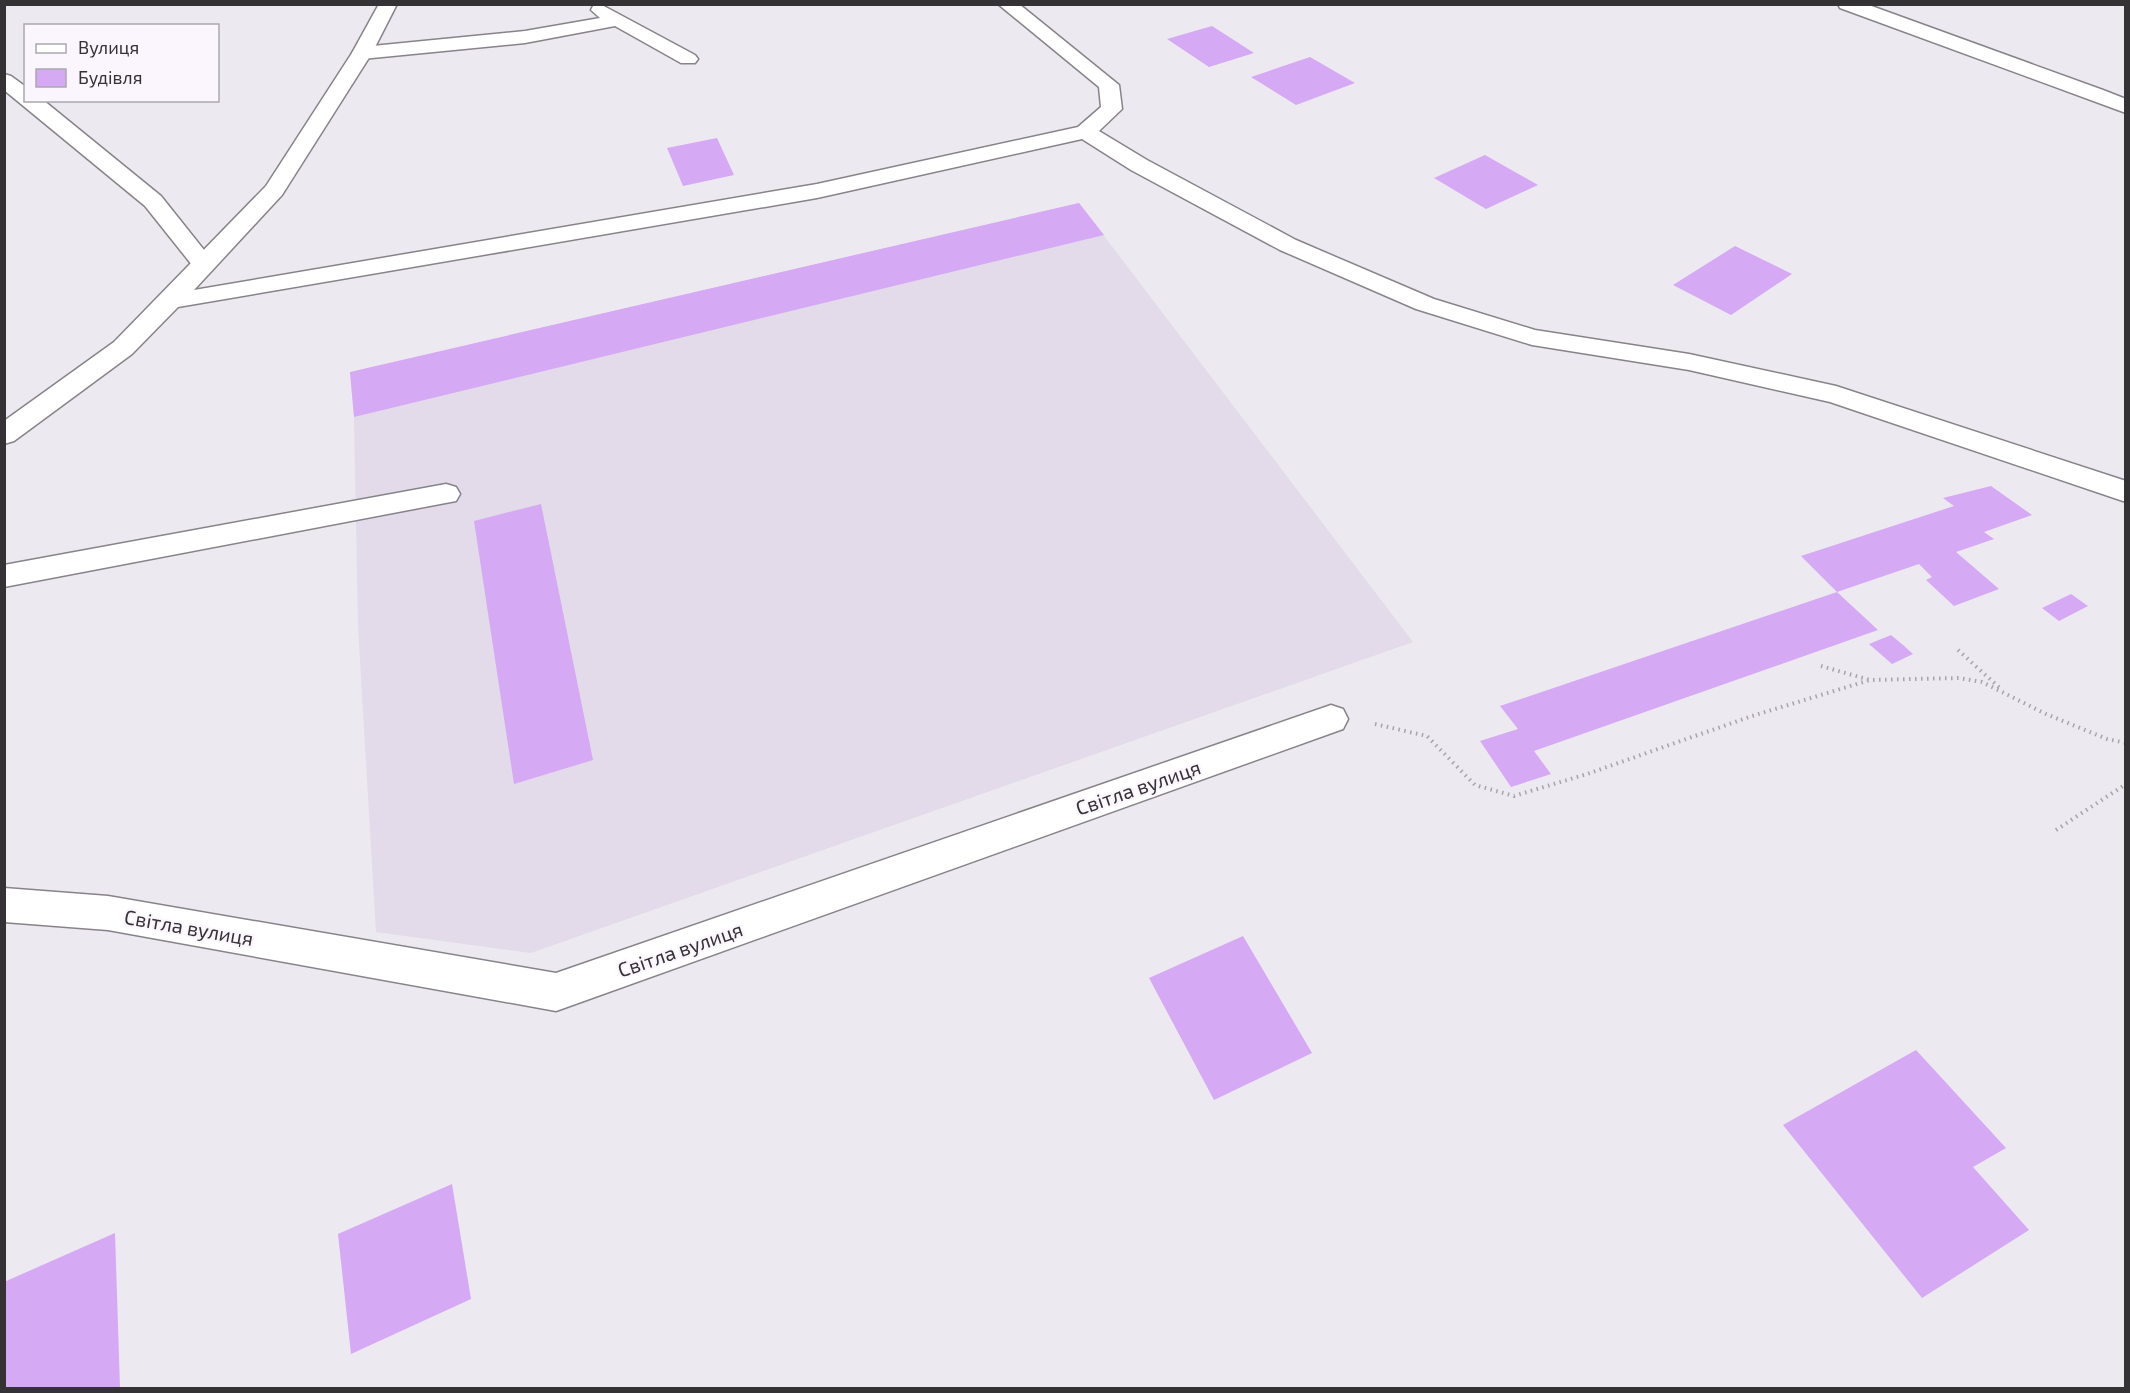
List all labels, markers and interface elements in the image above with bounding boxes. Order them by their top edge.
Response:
legend [24,24,219,102]
text: Вулиця [78,36,139,58]
text: Будівля [78,66,142,88]
street label: Світла вулиця [1072,754,1204,821]
street label: Світла вулиця [122,904,255,951]
street label: Світла вулиця [614,916,746,983]

